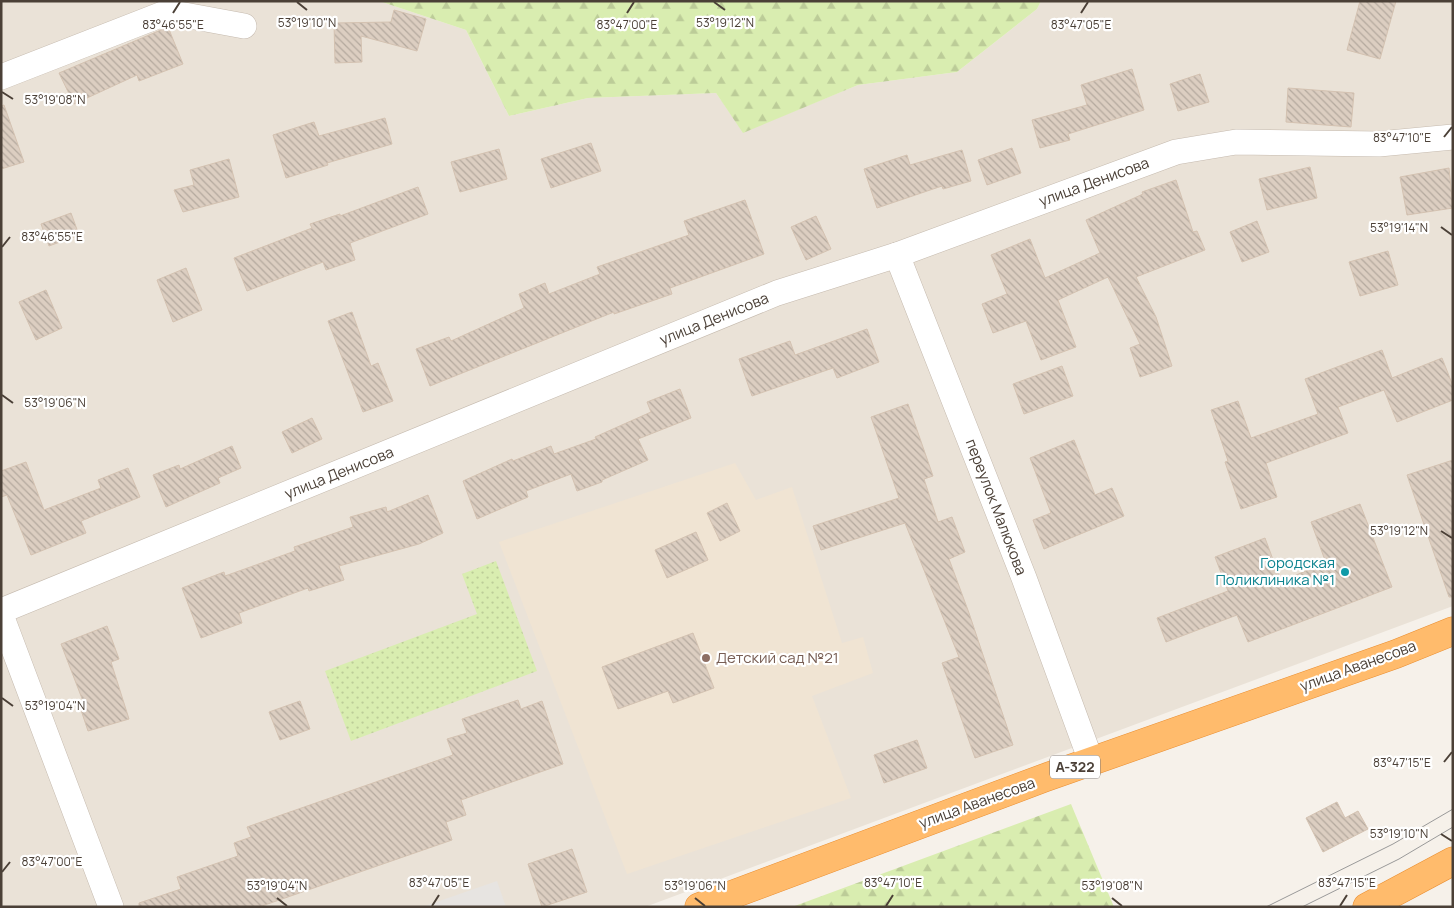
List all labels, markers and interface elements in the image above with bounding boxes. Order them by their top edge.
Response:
text: 53°19'10"N [278,14,336,31]
text: 53°19'12"N [696,14,754,31]
text: 83°46'55"E [142,16,204,33]
text: 83°47'00"E [597,16,658,33]
text: 83°47'05"E [1051,16,1111,33]
text: 53°19'08"N [25,91,85,108]
text: 83°47'10"E [1373,129,1431,146]
street label: улица Денисова [1036,152,1152,211]
text: 53°19'14"N [1370,219,1428,236]
text: 83°46'55"E [21,228,83,245]
street label: улица Денисова [656,287,771,350]
text: 53°19'06"N [24,394,86,411]
street label: переулок Малюкова [961,436,1032,578]
street label: улица Денисова [281,441,396,504]
text: 53°19'12"N [1370,522,1428,539]
place label: Городская Поликлиника №1 [1216,552,1335,590]
marker: Городская Поликлиника №1 [1339,566,1351,578]
street label: улица Аванесова [1297,635,1419,696]
place label: Детский сад №21 [716,647,839,668]
marker: Детский сад №21 [700,652,712,664]
text: 53°19'04"N [25,697,85,714]
text: 83°47'15"E [1373,754,1431,771]
road number: А-322 [1050,756,1100,779]
street label: улица Аванесова [916,772,1038,833]
text: 53°19'10"N [1370,825,1428,842]
text: 83°47'00"E [22,853,83,870]
text: 83°47'05"E [409,874,469,891]
text: 83°47'10"E [864,874,922,891]
text: 83°47'15"E [1318,874,1376,891]
text: 53°19'04"N [247,877,307,894]
text: 53°19'06"N [664,877,726,894]
text: 53°19'08"N [1082,877,1142,894]

